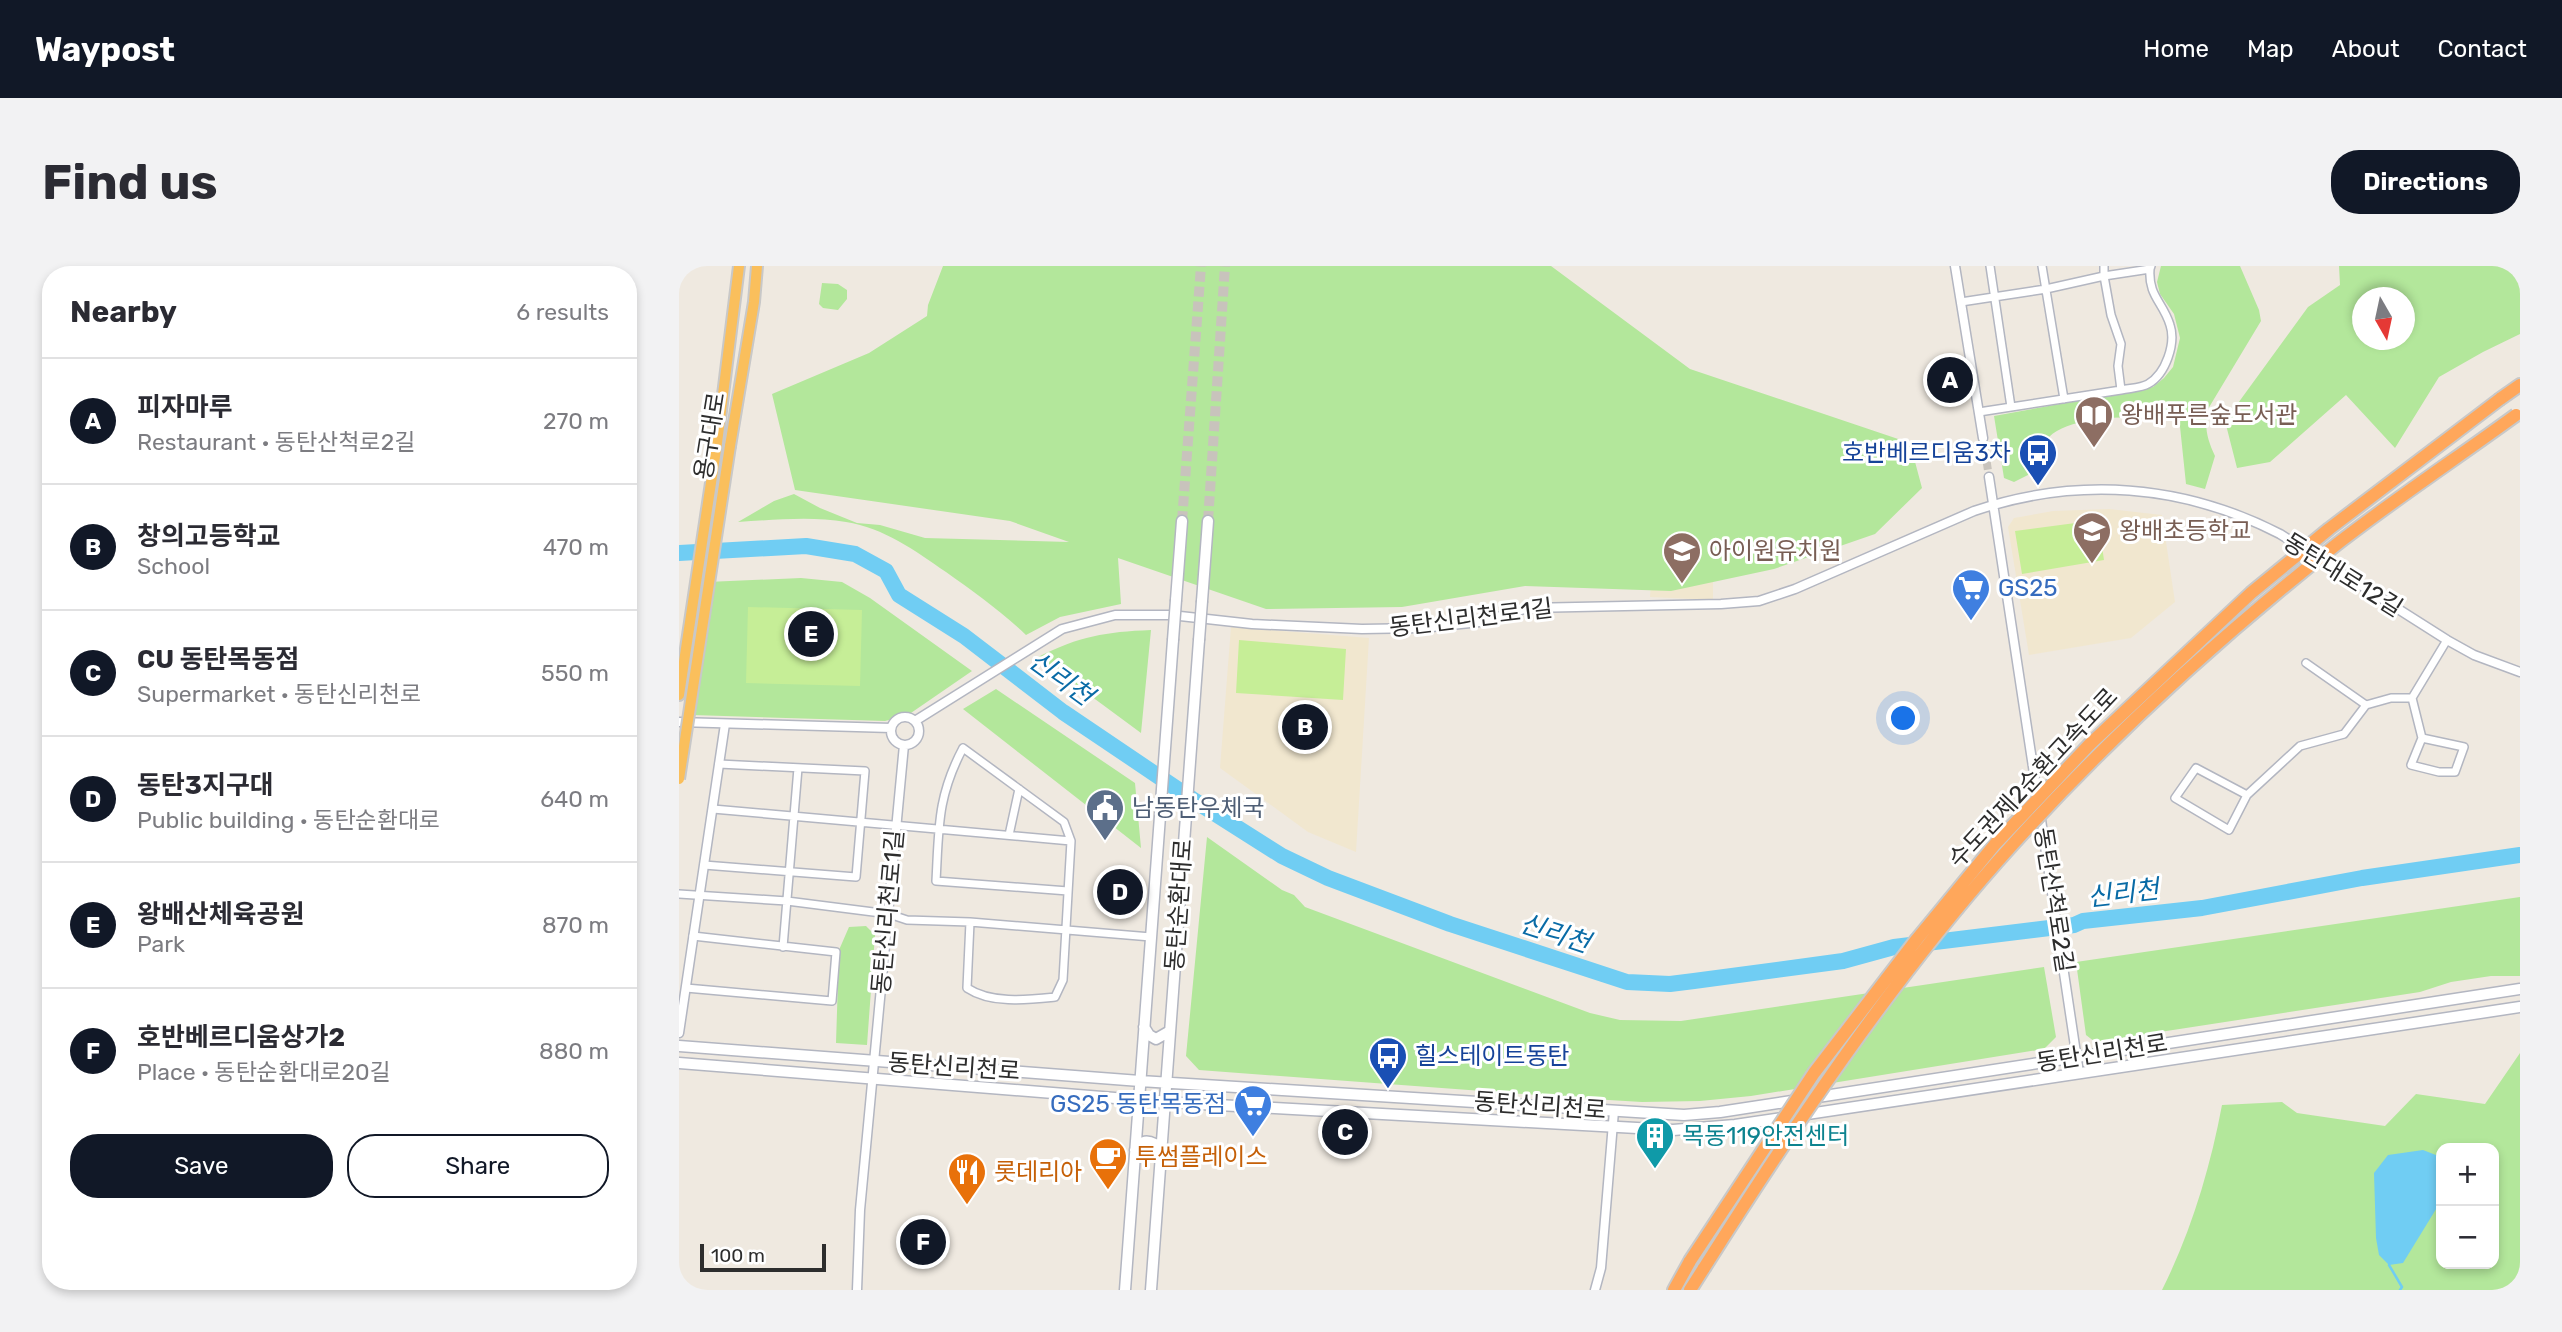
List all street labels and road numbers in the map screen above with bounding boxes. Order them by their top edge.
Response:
street label: 용구대로 [689,390,731,482]
street label: 동탄대로12길 [2278,527,2408,623]
street label: 동탄신리천로1길 [1387,594,1555,642]
street label: 수도권제2순환고속도로 [1943,683,2123,873]
street label: 동탄산척로2길 [2029,825,2079,975]
street label: 동탄신리천로1길 [867,829,909,995]
street label: 동탄순환대로 [1160,838,1198,972]
street label: 동탄신리천로 [2034,1029,2170,1077]
street label: 동탄신리천로 [887,1048,1021,1086]
street label: 동탄신리천로 [1473,1087,1607,1125]

